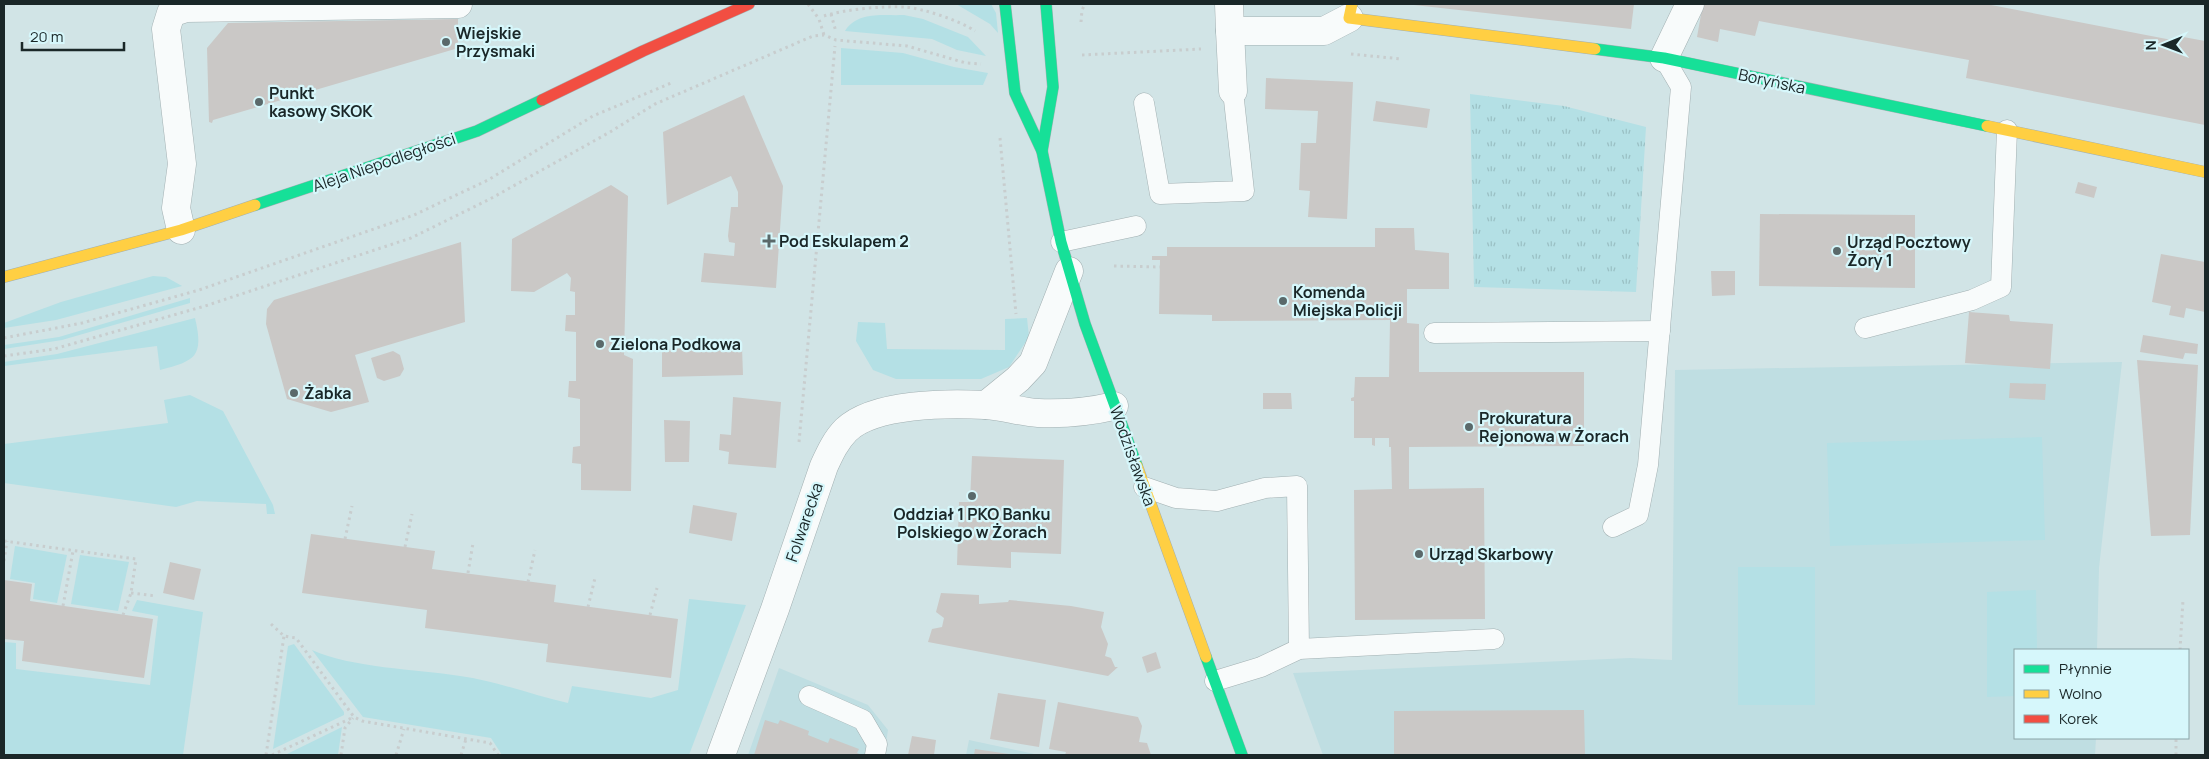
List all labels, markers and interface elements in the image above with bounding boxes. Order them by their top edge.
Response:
scale bar [22,20,125,52]
north arrow [2139,20,2189,70]
place label: Wiejskie Przysmaki [456,22,535,62]
text: 20 m [30,26,63,47]
marker: Wiejskie Przysmaki [440,36,452,48]
text: N [2141,40,2160,50]
street label: Boryńska [1736,63,1808,99]
place label: Punkt kasowy SKOK [269,82,373,122]
marker: Punkt kasowy SKOK [253,96,265,108]
street label: Aleja Niepodległości [310,127,458,197]
place label: Pod Eskulapem 2 [779,230,909,252]
place label: Urząd Pocztowy Żory 1 [1847,231,1971,271]
marker: Pod Eskulapem 2 [763,235,775,247]
marker: Urząd Pocztowy Żory 1 [1831,245,1843,257]
place label: Komenda Miejska Policji [1293,281,1402,321]
marker: Komenda Miejska Policji [1277,295,1289,307]
place label: Zielona Podkowa [610,333,741,355]
marker: Zielona Podkowa [594,338,606,350]
place label: Żabka [304,382,352,404]
marker: Żabka [288,387,300,399]
street label: Wodzisławska [1105,403,1161,509]
place label: Prokuratura Rejonowa w Żorach [1479,407,1629,447]
marker: Prokuratura Rejonowa w Żorach [1463,421,1475,433]
street label: Folwarecka [780,479,828,565]
marker: Oddział 1 PKO Banku Polskiego w Żorach [966,490,978,502]
place label: Oddział 1 PKO Banku Polskiego w Żorach [894,503,1050,543]
place label: Urząd Skarbowy [1429,543,1553,565]
marker: Urząd Skarbowy [1413,548,1425,560]
legend [2014,649,2189,739]
text: Płynnie [2059,658,2112,679]
text: Wolno [2059,683,2102,704]
text: Korek [2059,708,2098,729]

